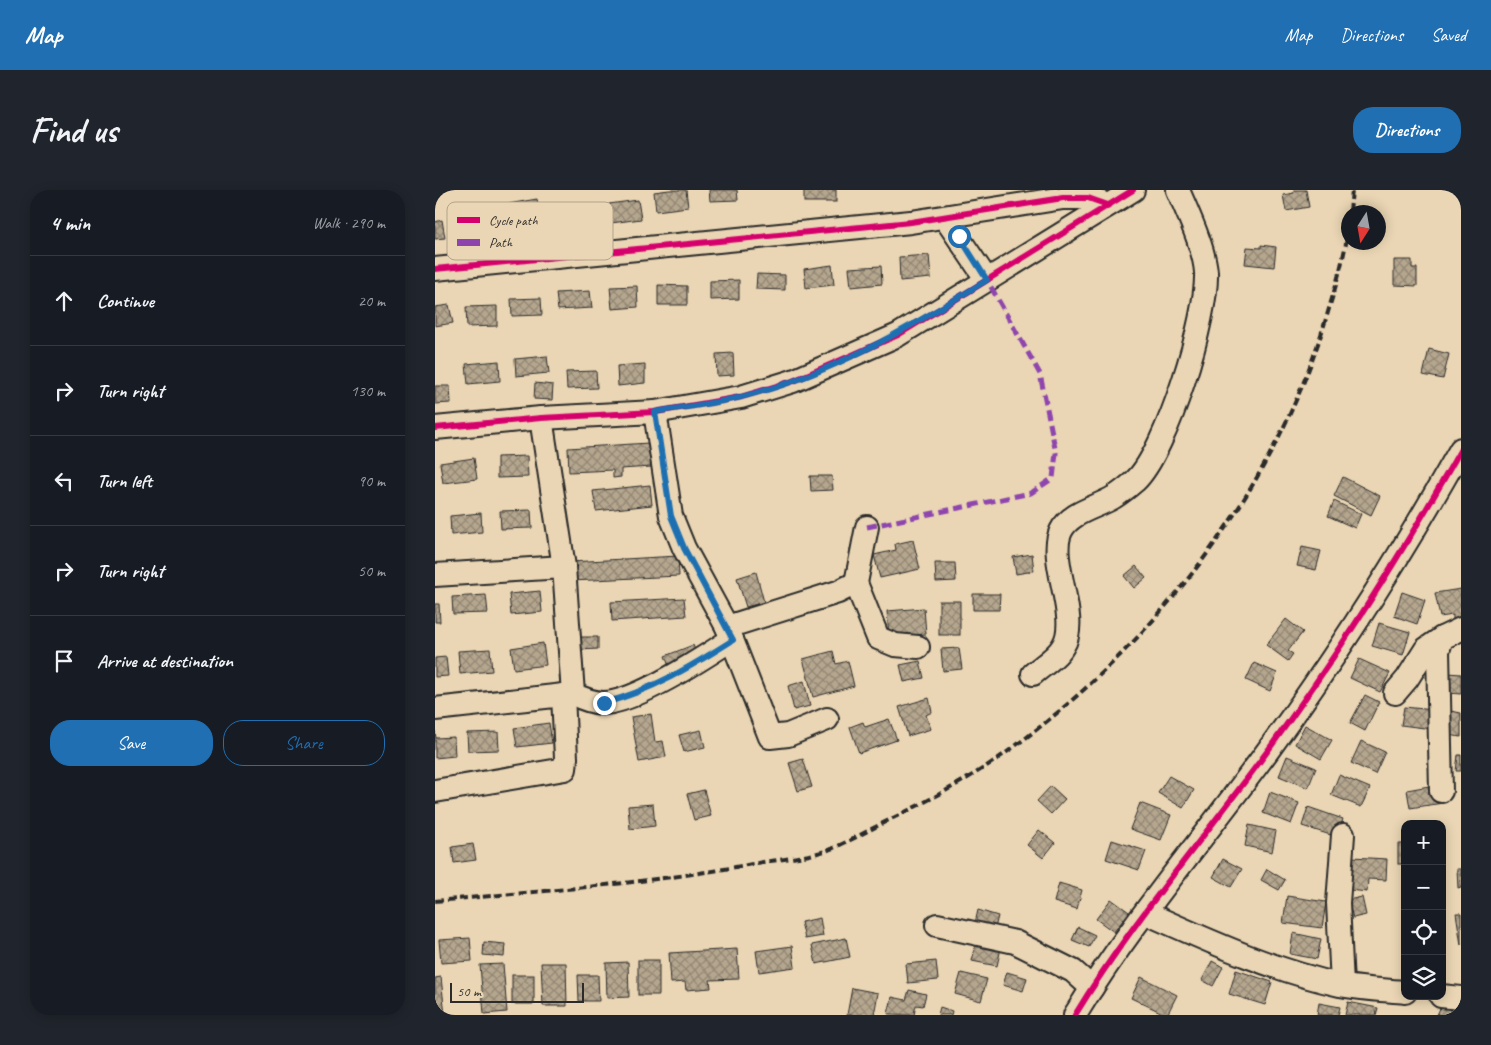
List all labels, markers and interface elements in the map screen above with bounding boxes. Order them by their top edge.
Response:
text: Map [25,20,62,50]
text: Map [1285,24,1312,46]
text: Directions [1340,24,1403,46]
text: Saved [1431,24,1466,46]
button: Directions [1353,107,1461,153]
text: Find us [30,108,117,153]
legend [447,202,613,260]
north arrow [1341,205,1386,250]
text: 4 min [50,210,90,236]
text: Cycle path [489,212,538,229]
text: Walk · 290 m [313,213,385,233]
route start [948,225,971,248]
text: Path [489,234,513,251]
icon: ahead [50,287,78,315]
text: Continue [97,289,154,313]
text: 20 m [358,291,385,311]
icon: right [50,377,78,405]
text: Turn right [97,379,164,403]
text: 130 m [351,381,385,401]
icon: left [50,467,78,495]
text: Turn left [97,469,152,493]
text: 90 m [358,471,385,491]
icon: right [50,557,78,585]
text: Turn right [97,559,164,583]
text: 50 m [358,561,385,581]
icon: arrive [50,647,78,675]
text: Arrive at destination [97,649,233,673]
route end [593,692,616,715]
button: Save [50,720,213,766]
button: Share [223,720,385,766]
map controls [1401,820,1446,1000]
button: + [1401,820,1446,865]
button: − [1401,865,1446,910]
button: locate [1401,910,1446,955]
button: layers [1401,955,1446,1000]
scale bar [450,980,584,1003]
text: 50 m [457,983,481,1000]

